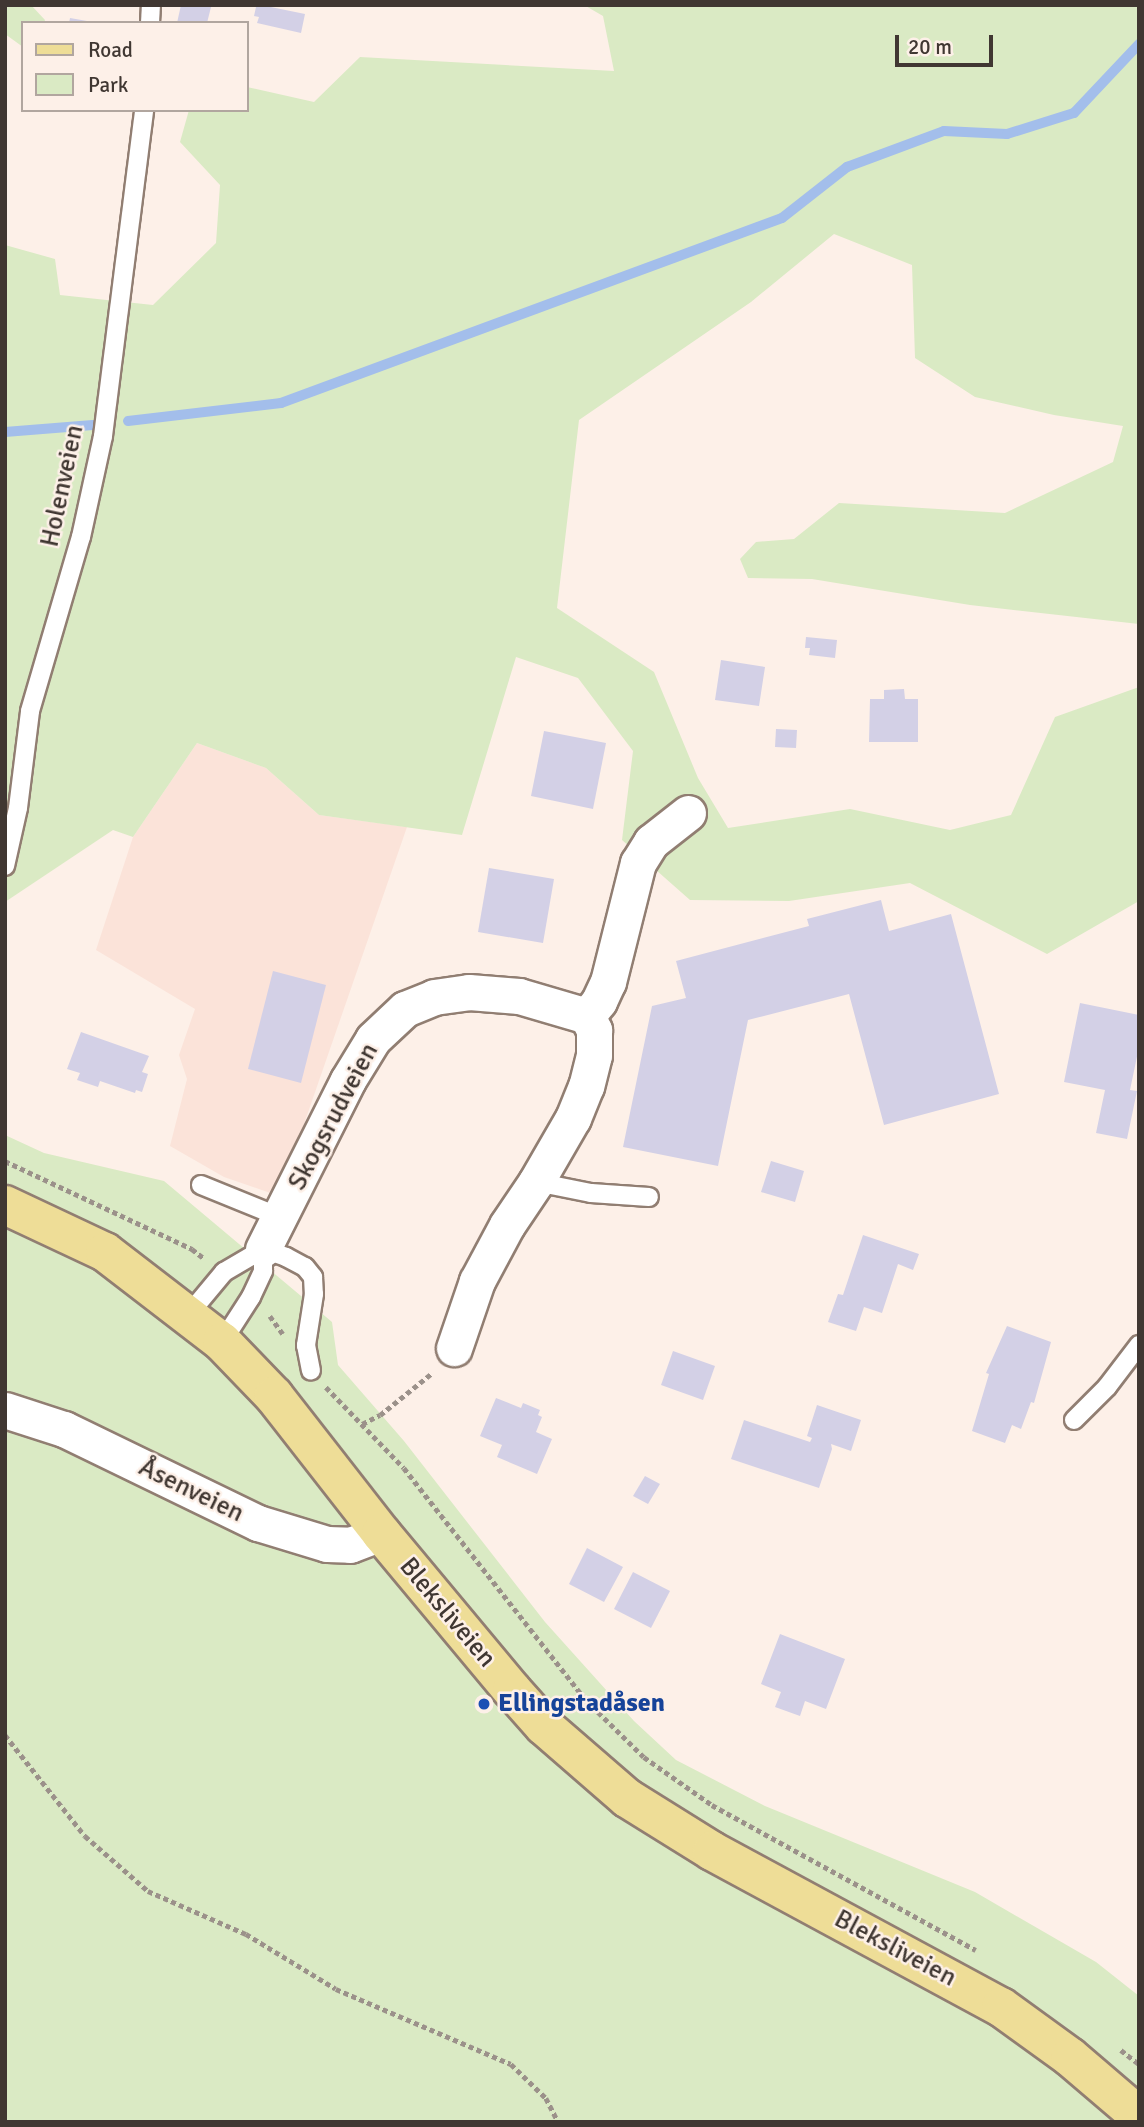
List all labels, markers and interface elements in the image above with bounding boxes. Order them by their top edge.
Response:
legend [21,21,248,112]
scale bar [899,21,997,65]
text: 20 m [908,34,952,60]
text: Road [88,37,133,63]
text: Park [88,72,128,98]
street label: Holenveien [35,422,91,550]
street label: Skogsrudveien [282,1038,386,1196]
street label: Åsenveien [133,1452,249,1530]
street label: Bleksliveien [392,1552,502,1674]
place label: Ellingstadåsen [498,1688,665,1720]
marker: Ellingstadåsen [476,1696,492,1712]
street label: Bleksliveien [829,1904,961,1994]

